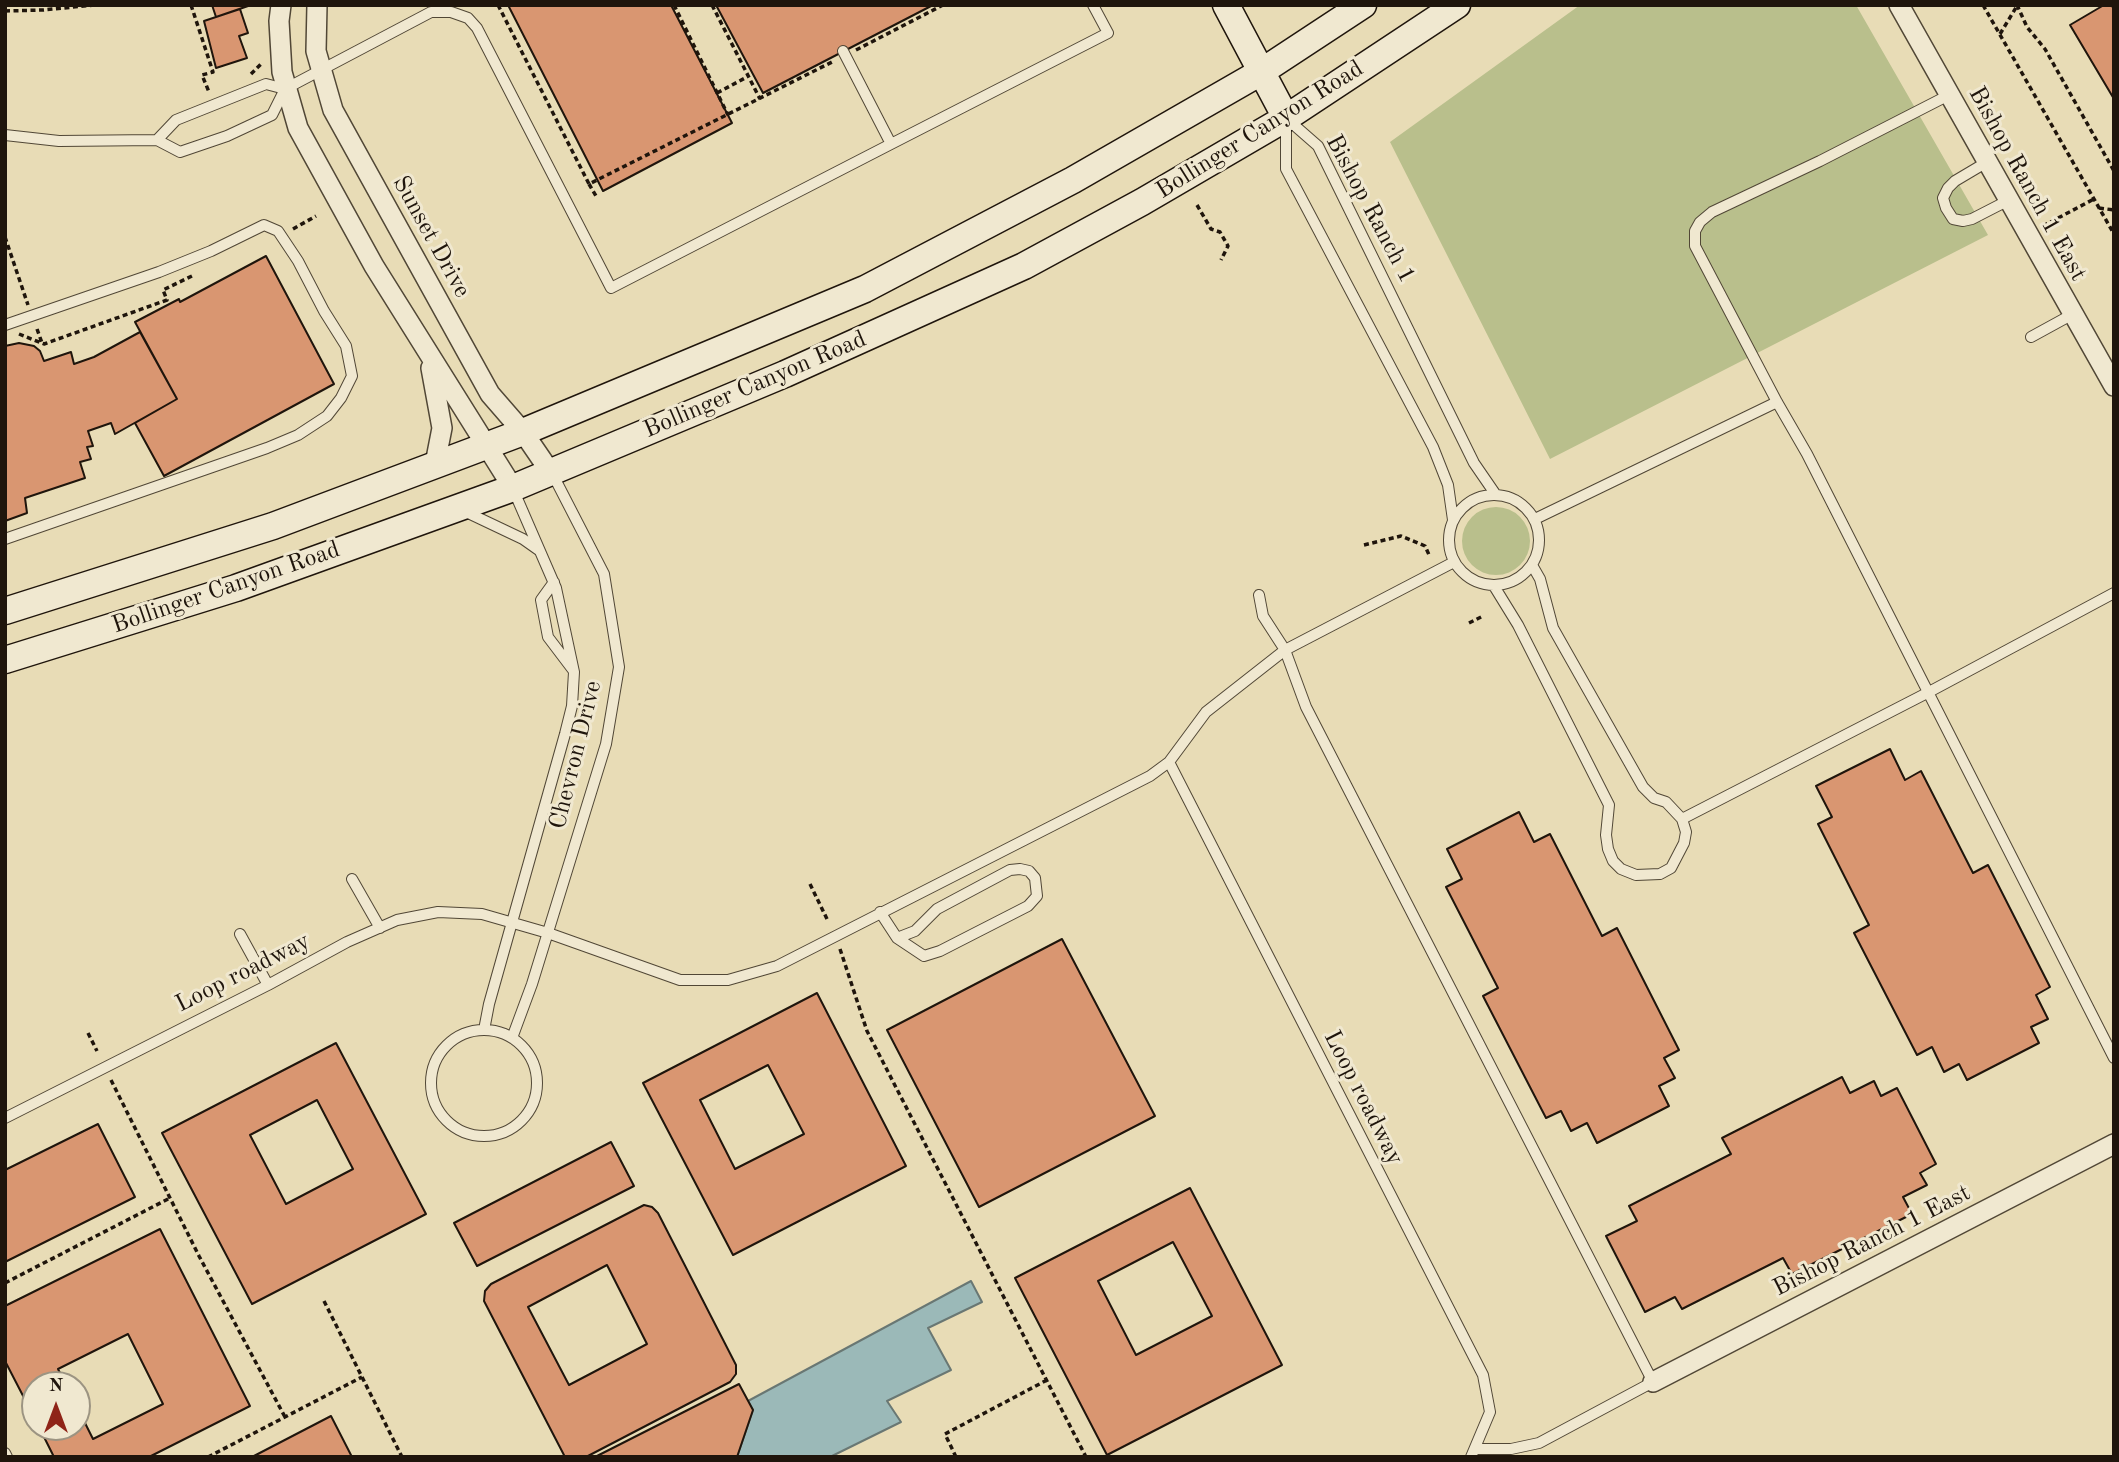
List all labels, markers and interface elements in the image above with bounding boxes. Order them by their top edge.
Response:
street label: Bollinger Canyon Road [1151,54,1369,206]
street label: Bishop Ranch 1 East [1962,82,2092,286]
street label: Bishop Ranch 1 [1319,130,1421,288]
street label: Sunset Drive [386,171,476,303]
street label: Bollinger Canyon Road [639,325,871,445]
street label: Bollinger Canyon Road [108,535,344,641]
street label: Chevron Drive [544,678,608,832]
street label: Loop roadway [171,927,315,1019]
street label: Loop roadway [1317,1026,1409,1170]
street label: Bishop Ranch 1 East [1768,1179,1976,1303]
north arrow [21,1371,91,1441]
text: N [49,1377,63,1396]

